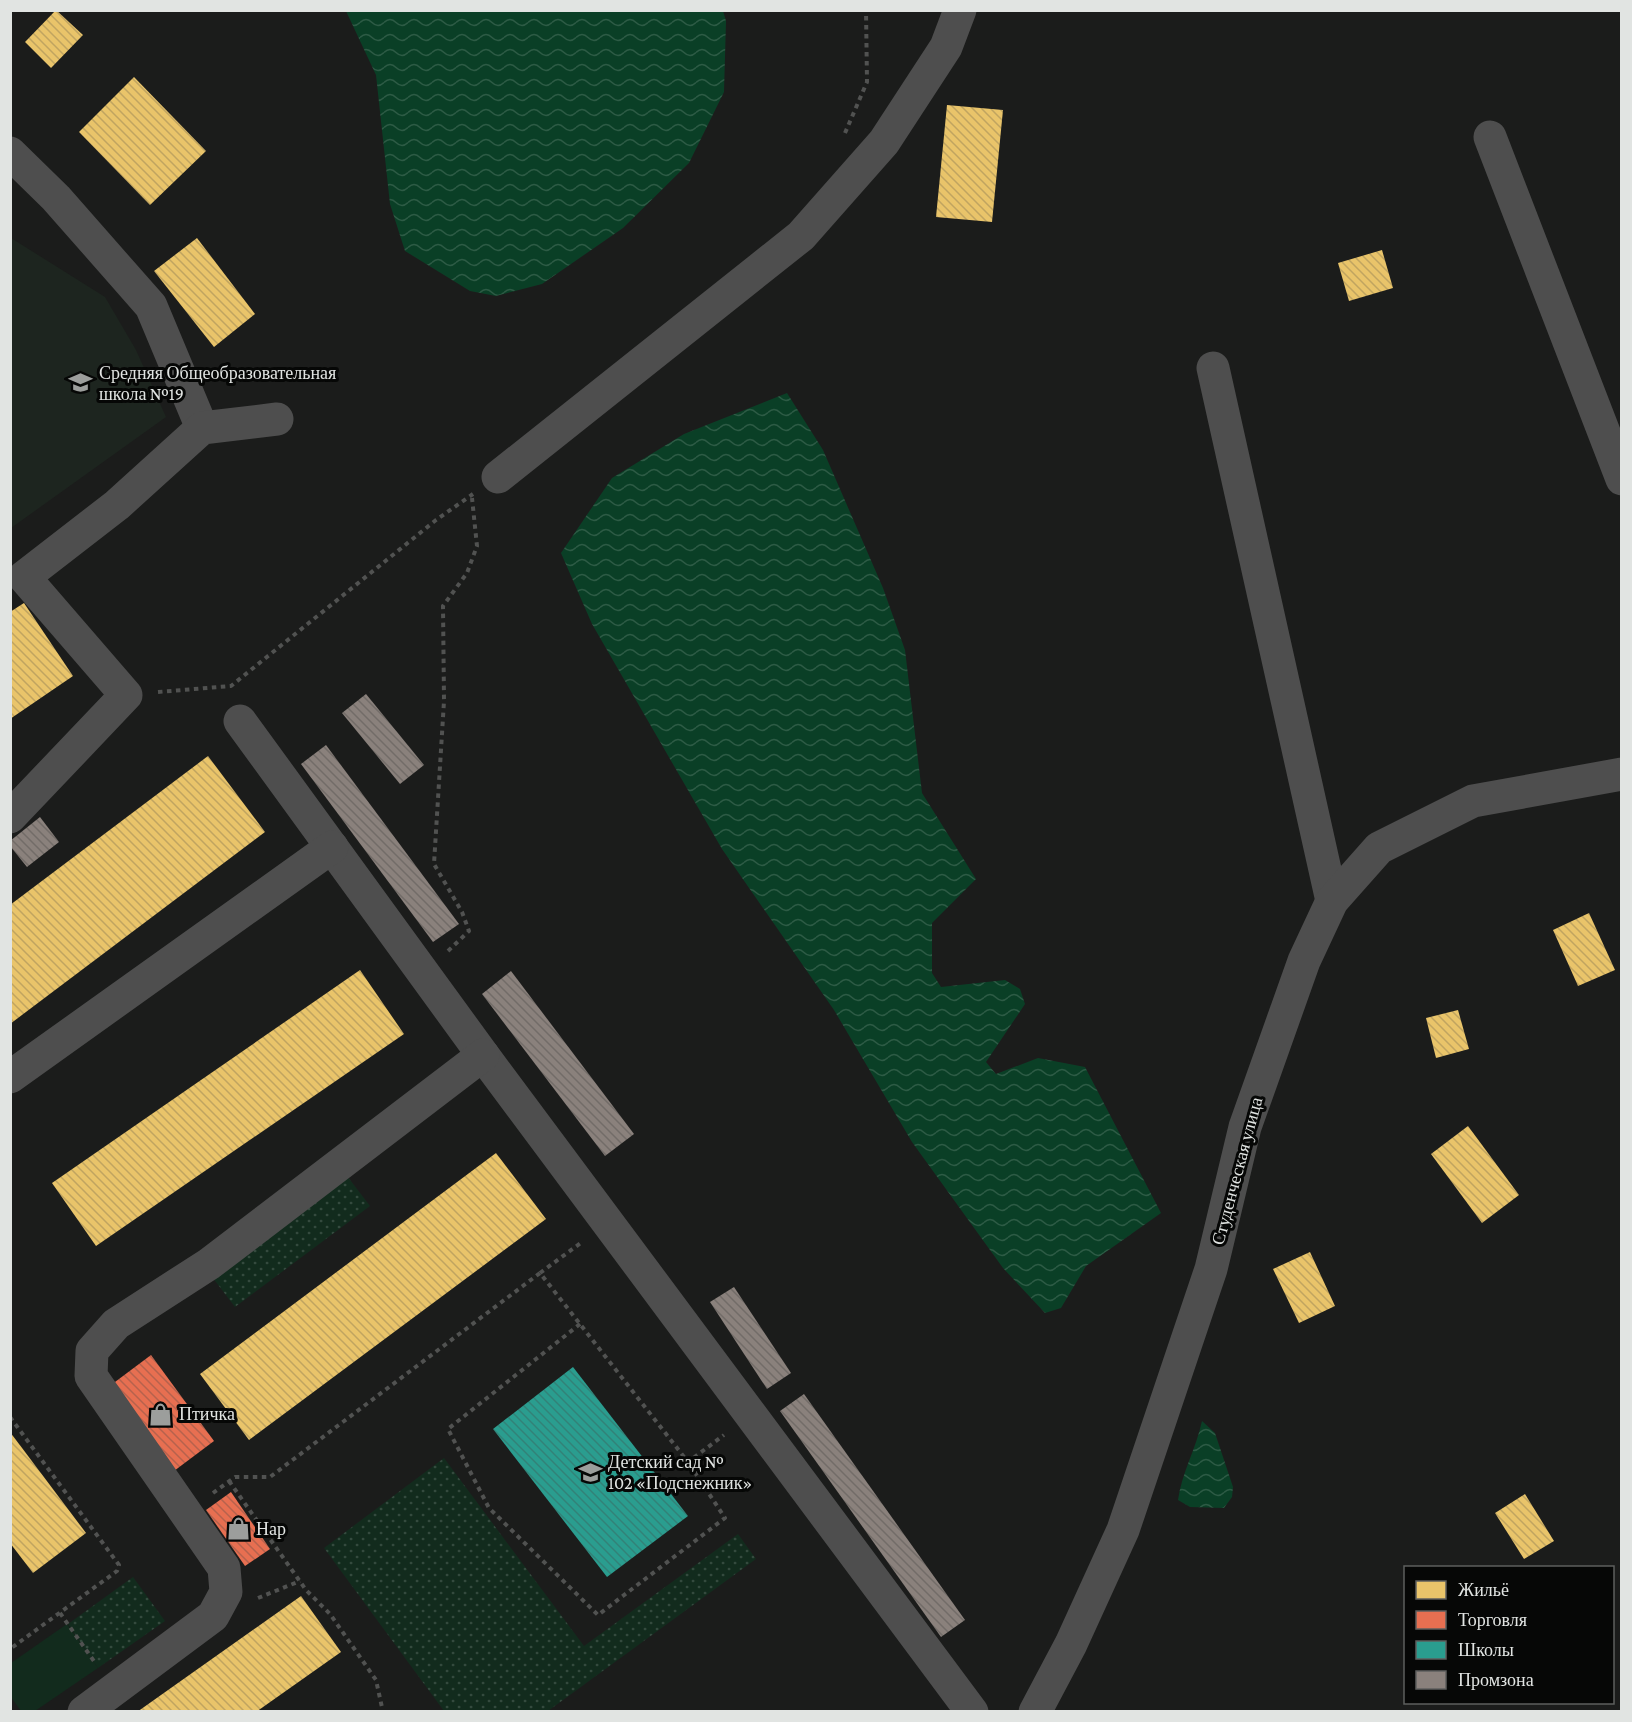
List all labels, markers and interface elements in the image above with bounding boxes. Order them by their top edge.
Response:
place label: Средняя Общеобразовательная школа №19 [99,363,336,404]
school or university icon: Средняя Общеобразовательная школа №19 [68,370,94,396]
street label: Студенческая улица [1208,1095,1266,1247]
shop icon: Птичка [148,1401,174,1427]
place label: Птичка [179,1404,235,1424]
place label: Детский сад № 102 «Подснежник» [608,1452,752,1493]
school or university icon: Детский сад № 102 «Подснежник» [577,1459,603,1485]
shop icon: Нар [225,1516,251,1542]
place label: Нар [256,1519,286,1539]
legend [1404,1566,1614,1704]
text: Жильё [1458,1580,1509,1600]
text: Торговля [1458,1610,1527,1630]
text: Школы [1458,1640,1514,1660]
text: Промзона [1458,1670,1534,1690]

